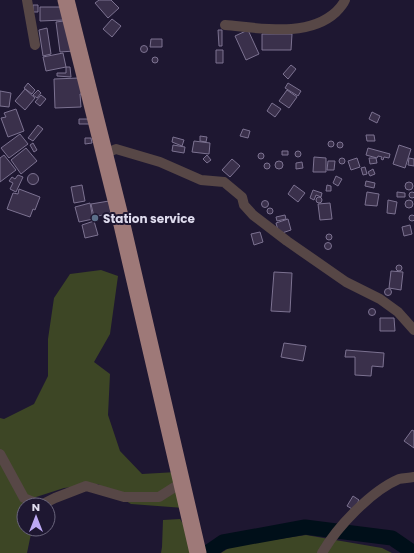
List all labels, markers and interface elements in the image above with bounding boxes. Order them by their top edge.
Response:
place label: Station service [103,210,196,227]
marker: Station service [90,213,100,223]
north arrow [16,497,56,537]
text: N [32,499,40,515]

